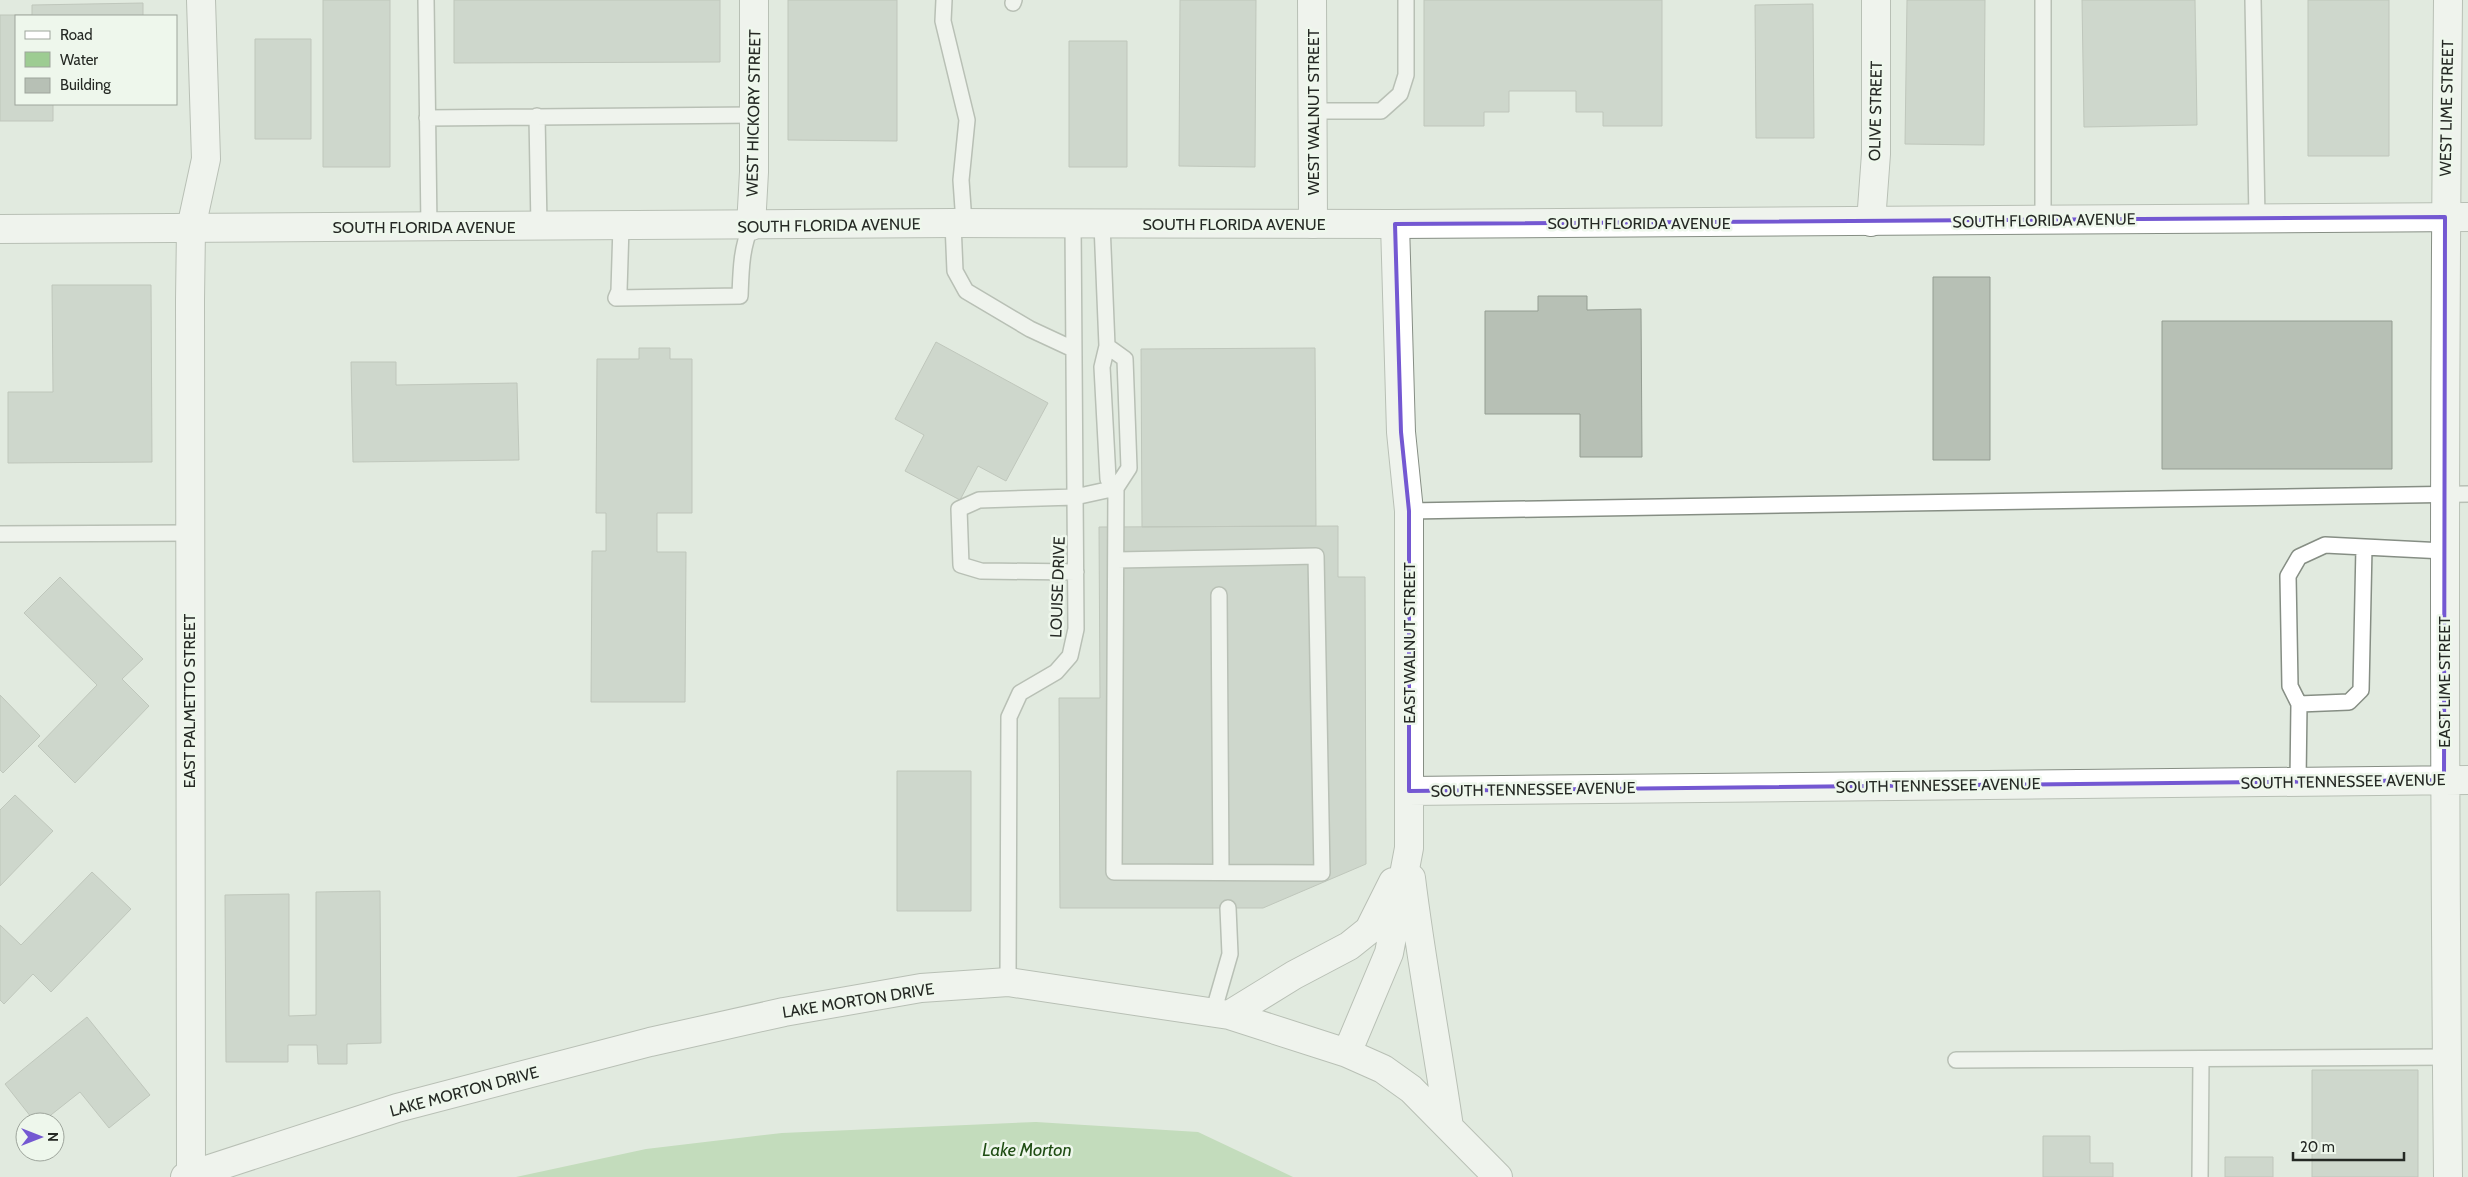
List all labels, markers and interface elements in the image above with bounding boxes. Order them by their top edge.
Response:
legend [15,15,178,105]
text: Road [60,26,93,44]
street label: WEST WALNUT STREET [1304,28,1323,195]
street label: WEST HICKORY STREET [743,29,764,197]
street label: WEST LIME STREET [2436,39,2457,176]
text: Water [60,51,98,69]
street label: OLIVE STREET [1865,60,1886,161]
text: Building [60,76,111,94]
street label: SOUTH FLORIDA AVENUE [1952,209,2136,232]
street label: SOUTH FLORIDA AVENUE [737,214,921,237]
street label: SOUTH FLORIDA AVENUE [1547,214,1731,233]
street label: SOUTH FLORIDA AVENUE [1142,215,1326,234]
street label: SOUTH FLORIDA AVENUE [332,218,516,237]
street label: LOUISE DRIVE [1046,536,1069,638]
street label: EAST WALNUT STREET [1400,562,1419,724]
street label: EAST PALMETTO STREET [180,613,199,788]
street label: EAST LIME STREET [2435,616,2454,748]
street label: SOUTH TENNESSEE AVENUE [2240,770,2446,793]
street label: SOUTH TENNESSEE AVENUE [1835,774,2041,797]
street label: SOUTH TENNESSEE AVENUE [1430,778,1636,801]
street label: LAKE MORTON DRIVE [781,979,935,1022]
street label: LAKE MORTON DRIVE [388,1062,541,1121]
north arrow [15,1112,65,1162]
scale bar [2293,1130,2404,1162]
text: N [44,1132,62,1142]
text: 20 m [2300,1138,2335,1156]
water label: Lake Morton [982,1139,1072,1161]

